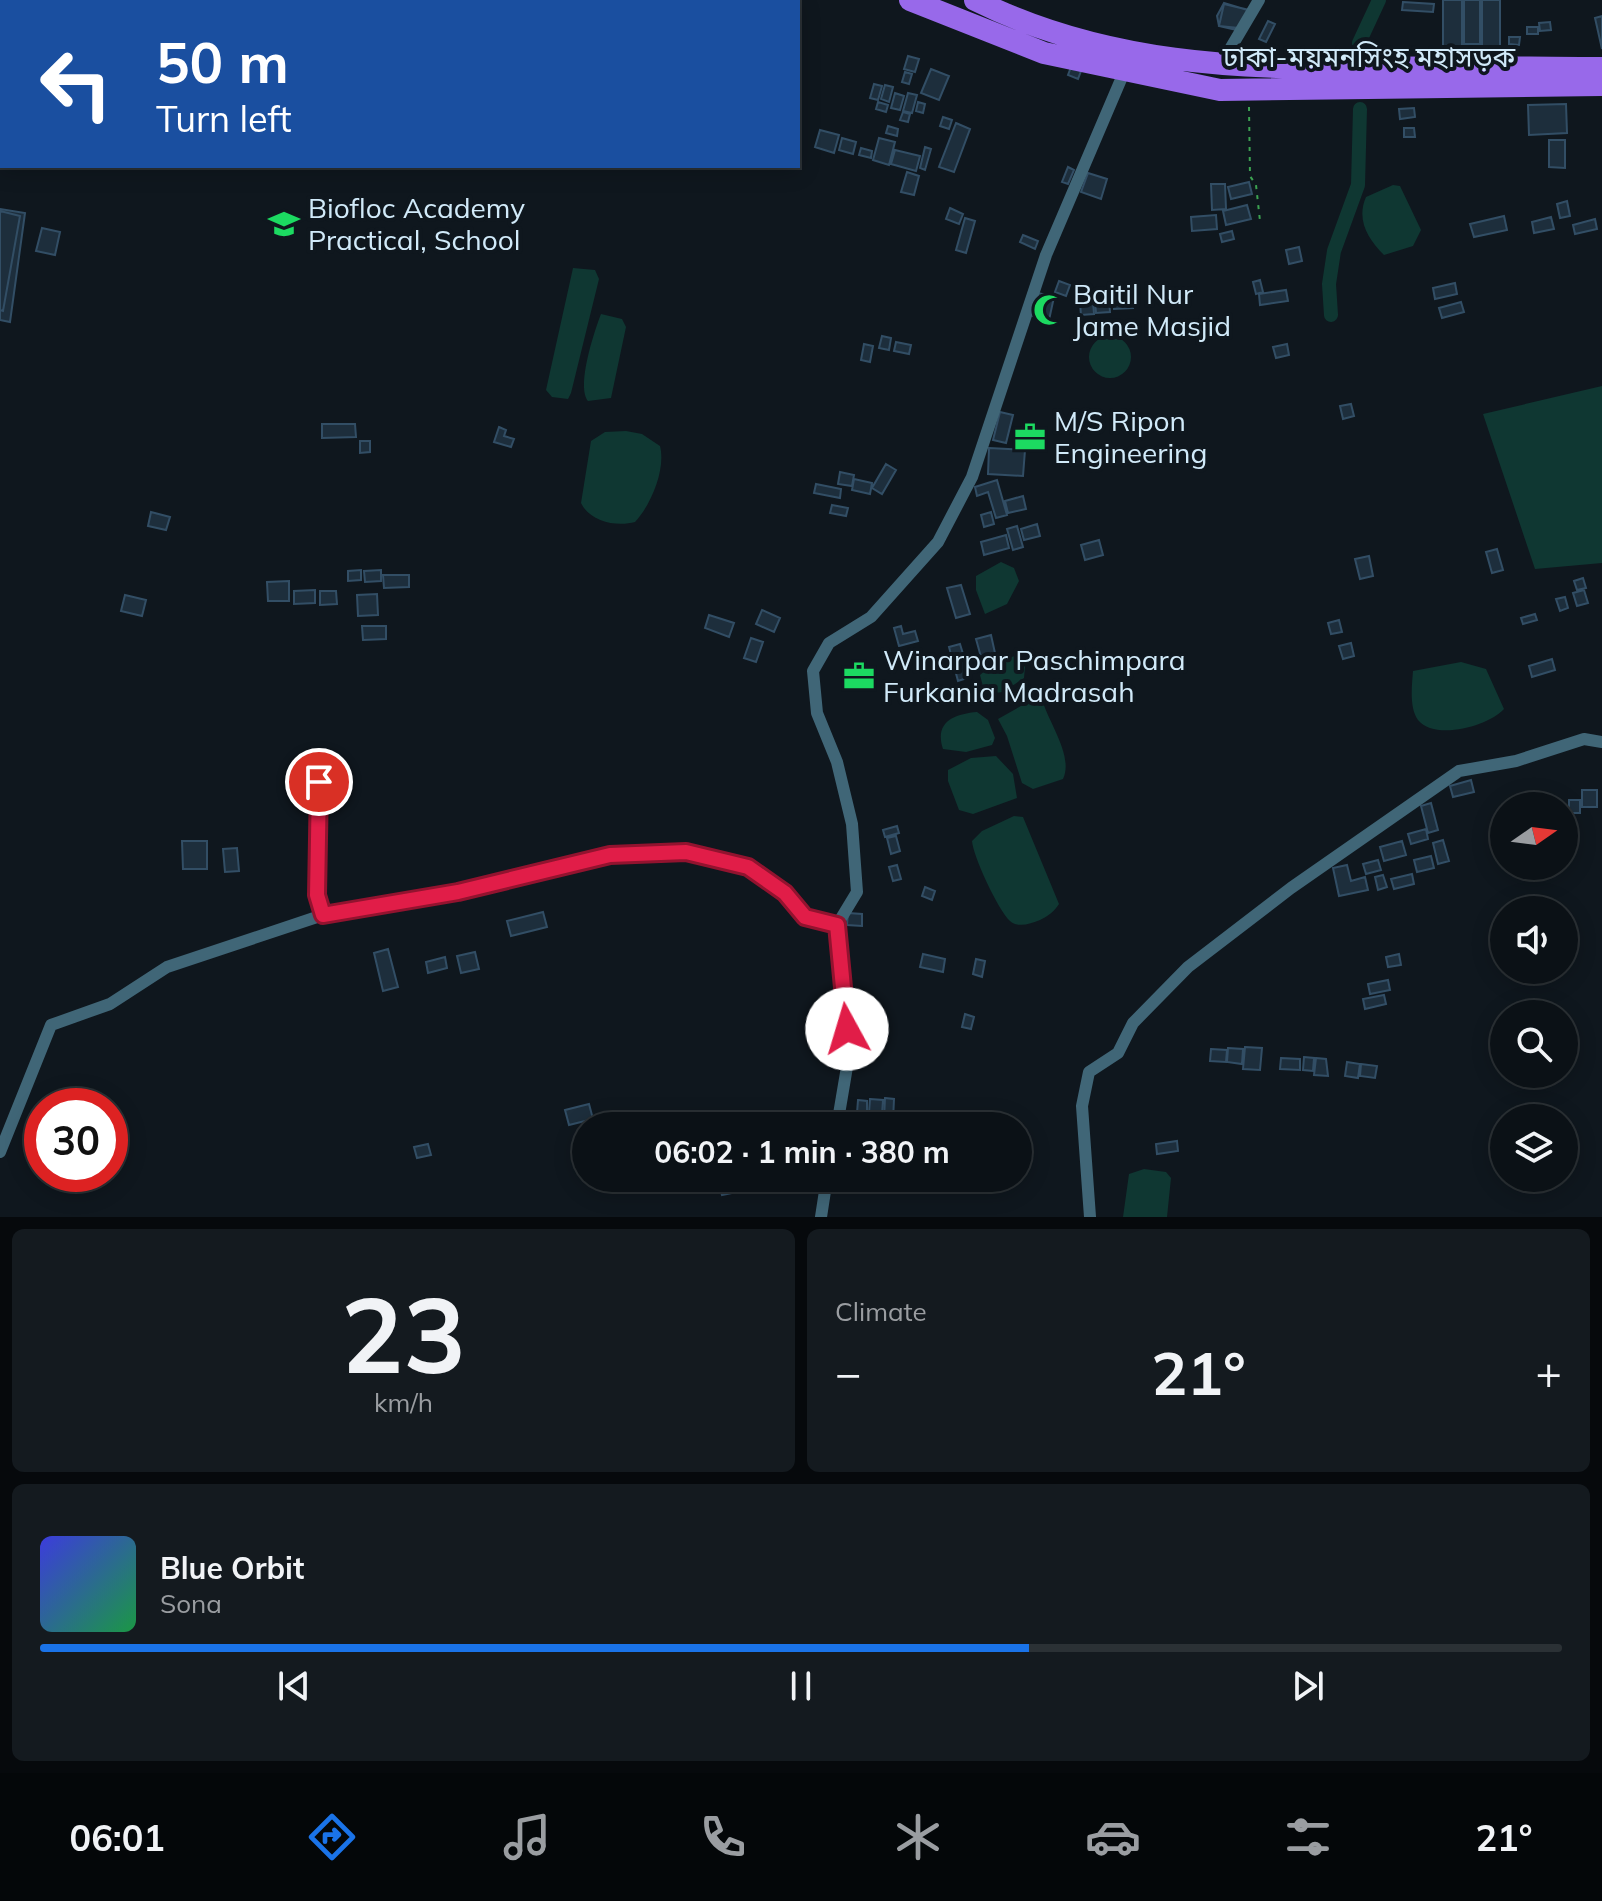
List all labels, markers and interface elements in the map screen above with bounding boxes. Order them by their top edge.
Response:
text: 50 m [156,27,289,97]
icon: left [24,32,128,136]
street label: ঢাকা-ময়মনসিংহ মহাসড়ক [1222,39,1516,74]
text: Turn left [156,96,292,141]
place label: Biofloc Academy Practical, School [308,190,525,257]
school or university icon: Biofloc Academy Practical, School [267,207,301,241]
place label: Baitil Nur Jame Masjid [1073,276,1231,343]
mosque icon: Baitil Nur Jame Masjid [1032,293,1066,327]
place label: M/S Ripon Engineering [1054,403,1207,470]
office icon: M/S Ripon Engineering [1013,420,1047,454]
place label: Winarpar Paschimpara Furkania Madrasah [883,642,1185,709]
office icon: Winarpar Paschimpara Furkania Madrasah [842,659,876,693]
pin [285,748,353,816]
icon: arrive [297,760,341,804]
north arrow [1490,792,1578,880]
map controls [1490,792,1578,1192]
button: sound [1490,896,1578,984]
position arrow [805,987,889,1071]
button: search [1490,1000,1578,1088]
speed limit sign: 30 [24,1088,128,1192]
button: layers [1490,1104,1578,1192]
text: 06:02 · 1 min · 380 m [654,1133,950,1171]
text: 23 [341,1268,466,1399]
text: Climate [835,1295,927,1328]
text: 21° [1151,1335,1246,1410]
text: − [835,1345,861,1400]
text: + [1536,1345,1562,1400]
text: km/h [374,1386,433,1419]
text: Blue Orbit [160,1549,304,1587]
text: Sona [160,1587,222,1620]
icon: previous [272,1664,316,1708]
icon: pause [779,1664,823,1708]
icon: next [1286,1664,1330,1708]
icon: directions [304,1809,360,1865]
icon: music [499,1809,555,1865]
icon: phone [695,1809,751,1865]
icon: climate [890,1809,946,1865]
icon: car [1085,1809,1141,1865]
icon: filters [1280,1809,1336,1865]
text: 06:01 [70,1815,165,1860]
text: 21° [1475,1815,1532,1860]

